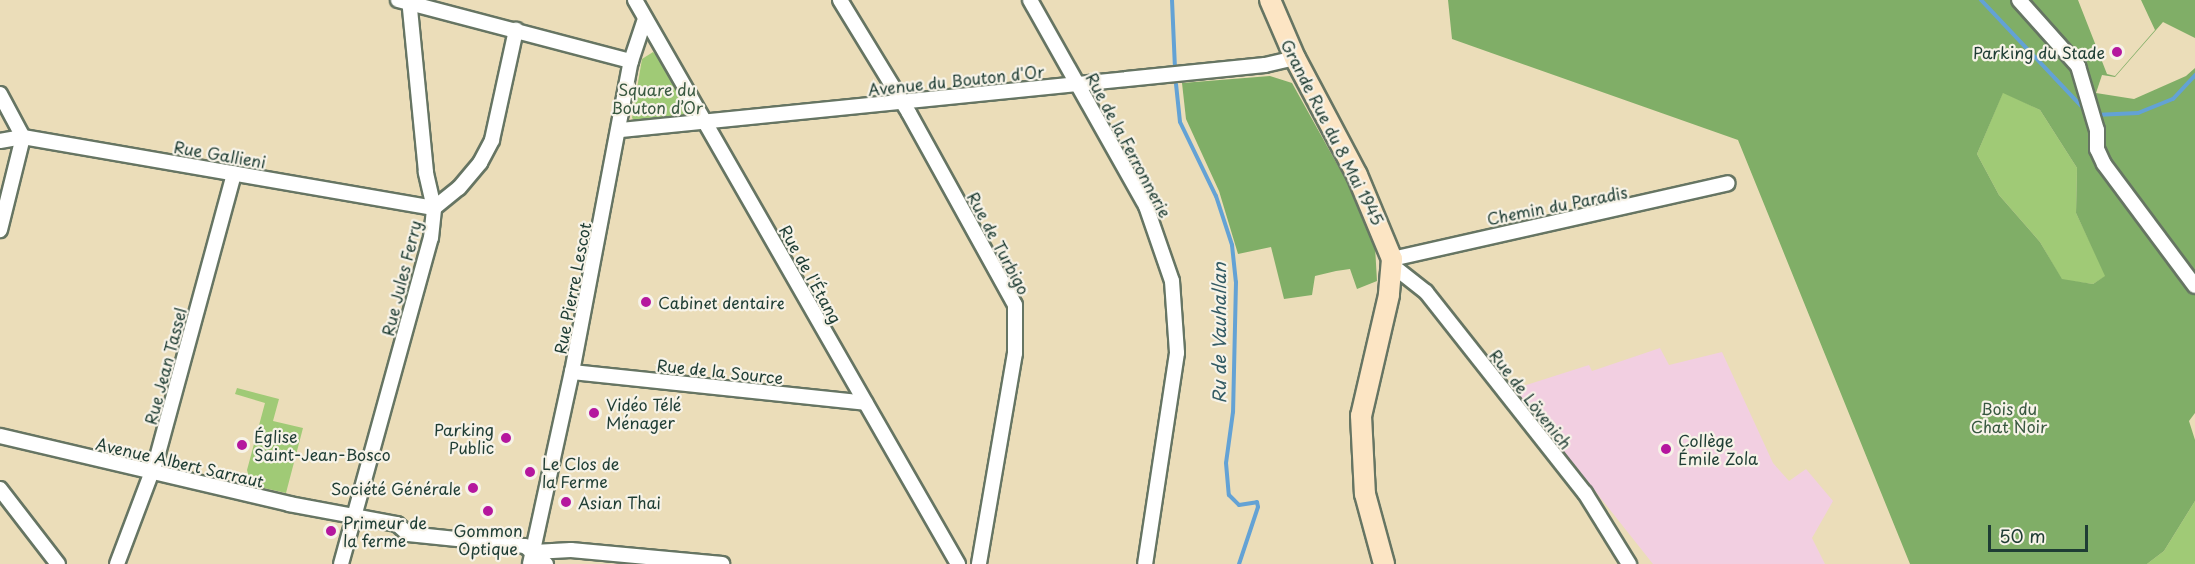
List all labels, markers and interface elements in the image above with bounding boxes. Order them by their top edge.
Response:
street label: Grande Rue du 8 Mai 1945 [1277,35,1389,229]
place label: Parking du Stade [1973,42,2105,62]
marker: Parking du Stade [2110,45,2124,59]
street label: Avenue du Bouton d'Or [867,61,1045,99]
street label: Rue de la Ferronnerie [1082,67,1176,223]
park label: Square du Bouton d’Or [611,79,703,117]
street label: Rue Gallieni [172,136,268,172]
street label: Chemin du Paradis [1485,182,1629,228]
street label: Rue de Turbigo [963,187,1035,299]
street label: Rue Jules Ferry [377,217,425,339]
street label: Rue Pierre Lescot [550,220,594,356]
street label: Rue de l'Étang [776,221,846,327]
water label: Ru de Vauhallan [1208,262,1230,404]
place label: Cabinet dentaire [658,292,787,312]
marker: Cabinet dentaire [639,295,653,309]
street label: Rue Jean Tassel [140,304,190,428]
street label: Rue de Lövenich [1486,345,1576,453]
street label: Rue de la Source [654,355,786,387]
place label: Vidéo Télé Ménager [606,394,682,432]
park label: Bois du Chat Noir [1971,398,2047,436]
marker: Vidéo Télé Ménager [587,406,601,420]
place label: Parking Public [434,419,494,457]
place label: Église Saint-Jean-Bosco [254,426,391,464]
place label: Collège Émile Zola [1678,430,1759,468]
marker: Parking Public [499,431,513,445]
street label: Avenue Albert Sarraut [94,433,266,491]
marker: Église Saint-Jean-Bosco [235,438,249,452]
marker: Collège Émile Zola [1659,442,1673,456]
place label: Le Clos de la Ferme [542,453,620,491]
marker: Le Clos de la Ferme [523,465,537,479]
place label: Société Générale [331,478,461,498]
marker: Société Générale [466,481,480,495]
place label: Asian Thai [578,492,660,512]
marker: Asian Thai [559,495,573,509]
marker: Gommon Optique [481,504,495,518]
place label: Primeur de la ferme [343,512,425,550]
scale bar [1991,513,2092,551]
place label: Gommon Optique [453,520,523,558]
text: 50 m [1999,522,2046,549]
marker: Primeur de la ferme [324,524,338,538]

